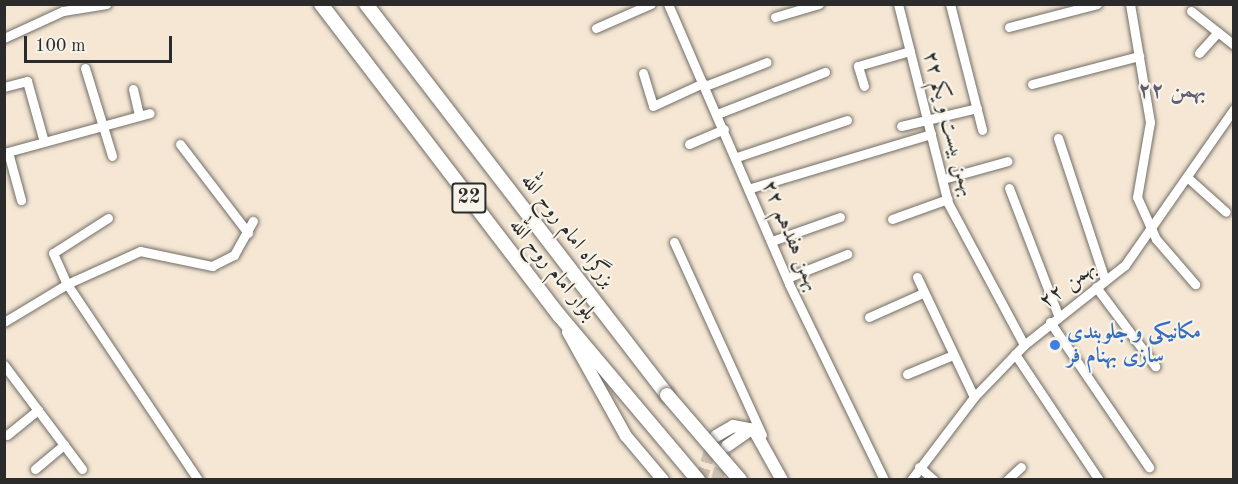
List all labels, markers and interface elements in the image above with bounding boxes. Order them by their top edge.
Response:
scale bar [27,24,176,62]
text: 100 m [35,37,86,55]
street label: ۲۲ بهمن بیست و یکم [917,49,979,199]
district label: ۲۲ بهمن [1138,79,1206,105]
street label: بزرگراه امام روح الله [515,169,619,293]
street label: ۲۲ بهمن هفدهم [755,177,825,295]
road number: 22 [451,181,487,215]
street label: بلوار امام روح الله [503,214,601,326]
street label: ۲۲ بهمن [1035,256,1101,314]
place label: مکانیکی و جلوبندی سازی بهنام فر [1067,320,1201,370]
marker: مکانیکی و جلوبندی سازی بهنام فر [1048,338,1062,352]

